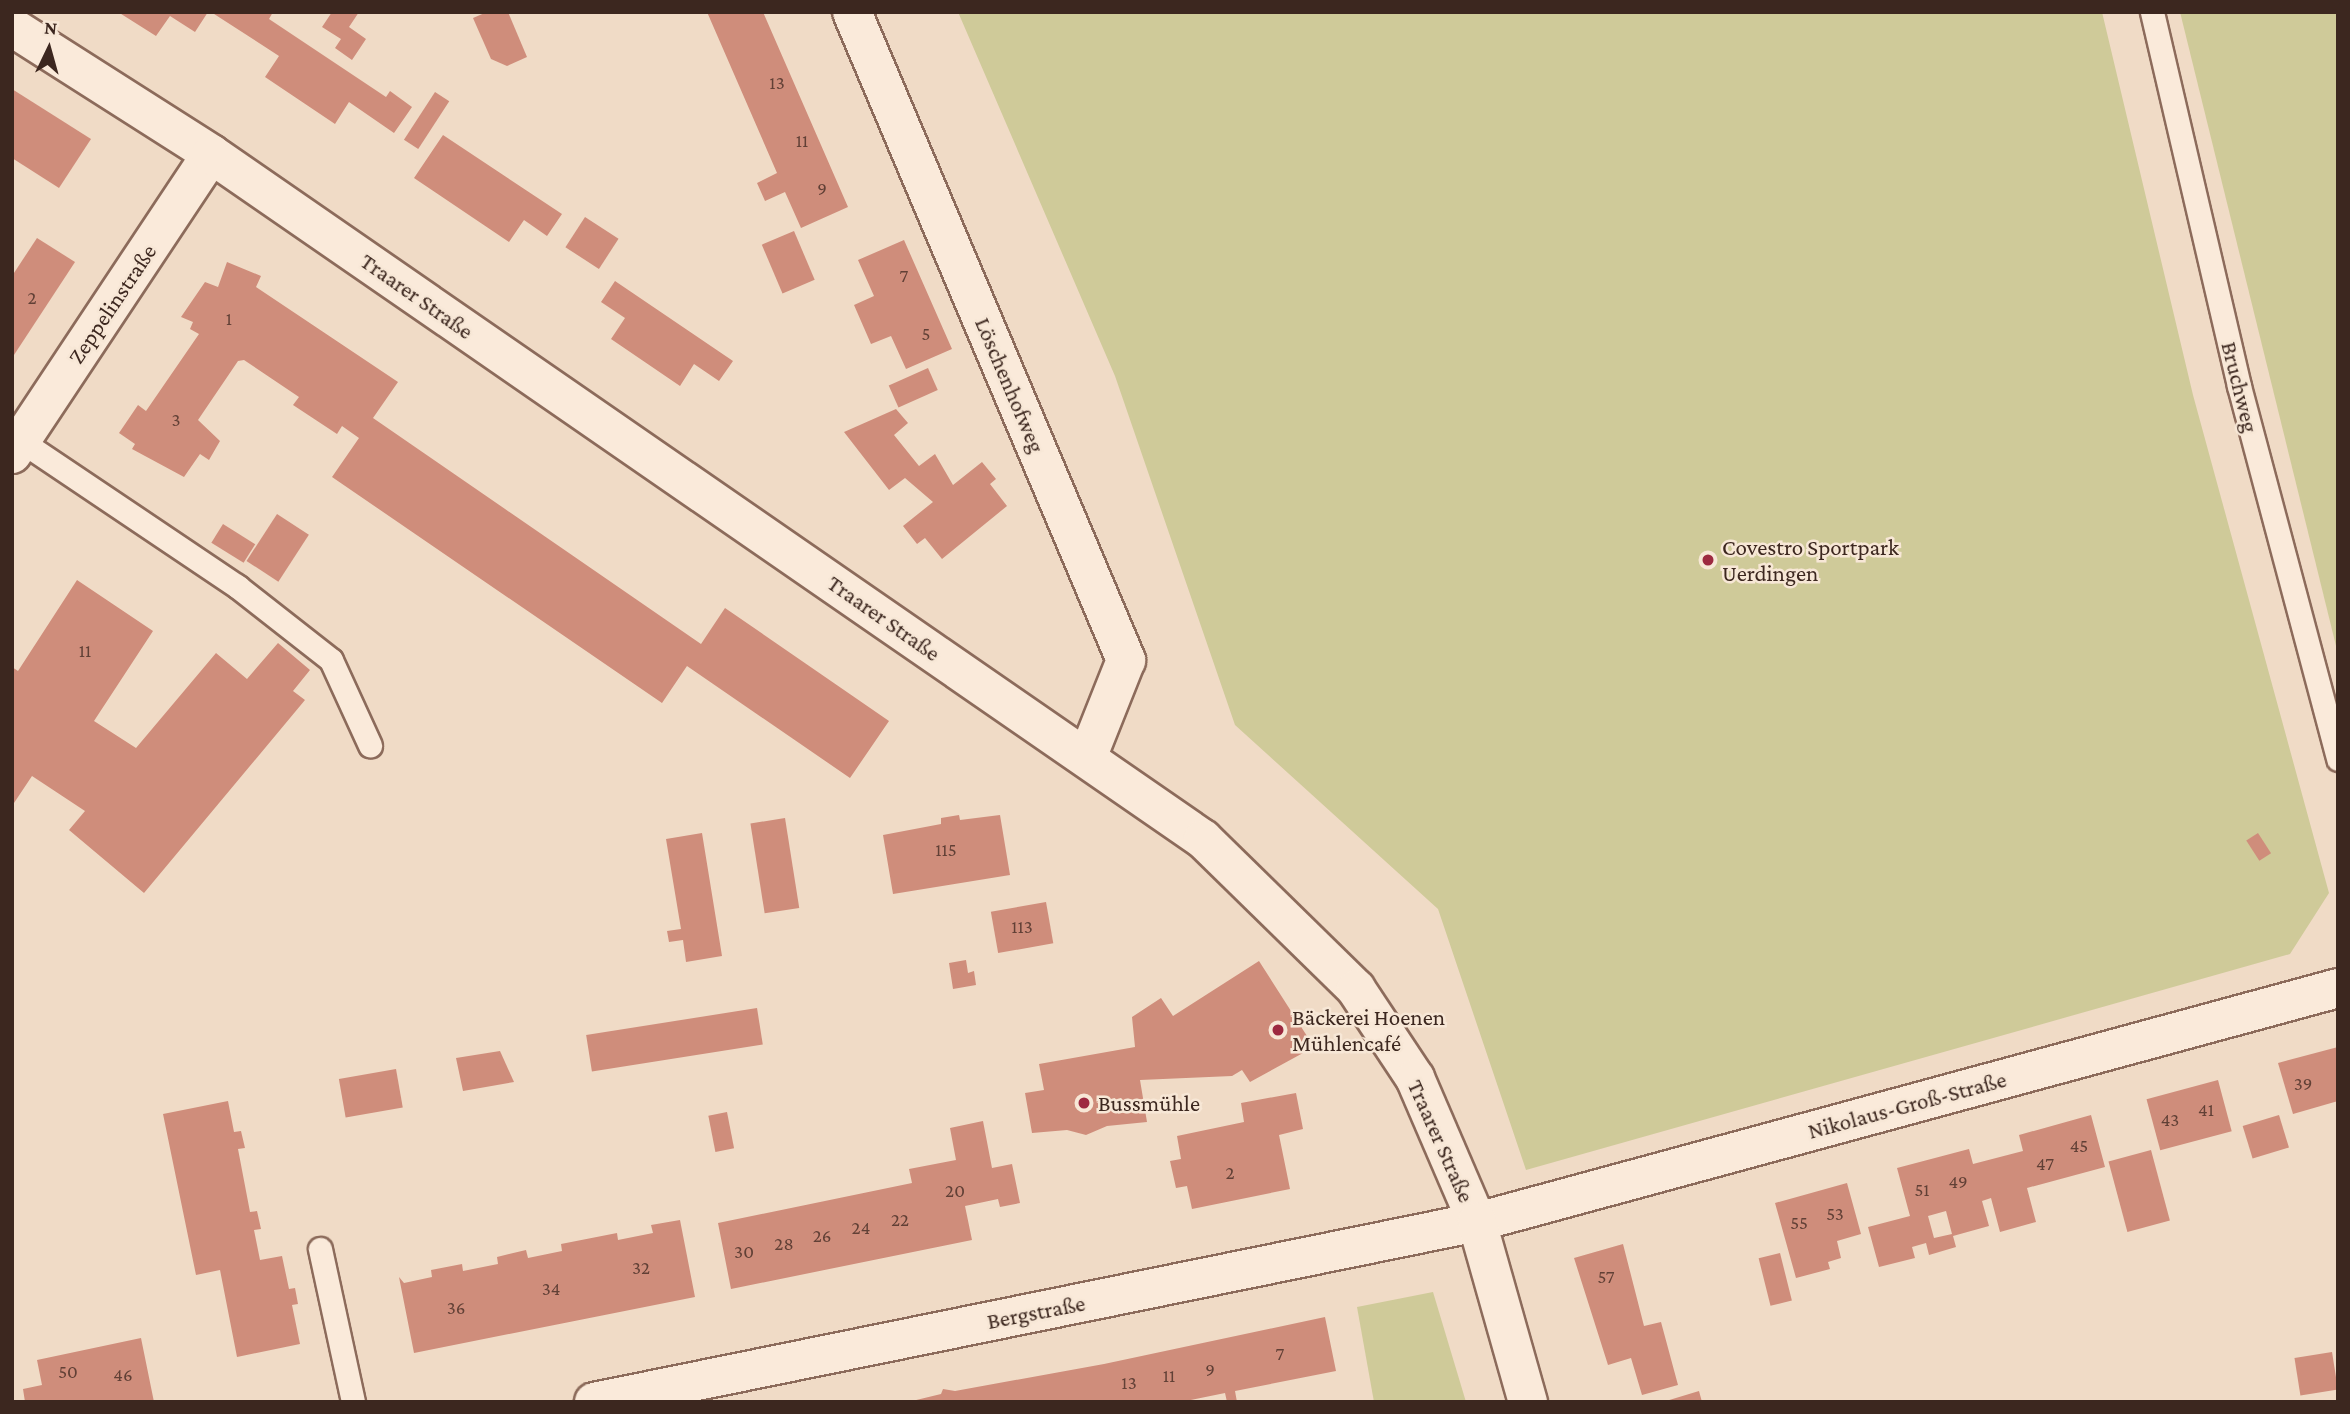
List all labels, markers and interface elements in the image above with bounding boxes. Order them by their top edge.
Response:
north arrow [14,14,84,84]
text: N [43,17,58,39]
house number: 13 [769,72,785,94]
house number: 11 [796,130,808,152]
house number: 9 [817,178,827,200]
street label: Zeppelinstraße [62,239,162,369]
street label: Traarer Straße [355,247,479,345]
house number: 7 [900,265,908,287]
house number: 2 [27,287,37,309]
house number: 1 [226,308,232,330]
street label: Löschenhofweg [969,313,1051,457]
house number: 5 [922,323,930,345]
street label: Bruchweg [2215,339,2265,435]
house number: 3 [171,409,181,431]
place label: Covestro Sportpark Uerdingen [1722,533,1899,587]
marker: Covestro Sportpark Uerdingen [1700,552,1716,568]
street label: Traarer Straße [822,569,946,667]
house number: 11 [79,640,91,662]
house number: 115 [935,839,957,861]
house number: 113 [1011,916,1033,938]
place label: Bäckerei Hoenen Mühlencafé [1292,1003,1445,1057]
marker: Bäckerei Hoenen Mühlencafé [1270,1022,1286,1038]
street label: Nikolaus-Groß-Straße [1805,1065,2009,1145]
house number: 39 [2294,1073,2312,1095]
street label: Traarer Straße [1402,1075,1480,1207]
place label: Bussmühle [1098,1089,1200,1117]
marker: Bussmühle [1076,1095,1092,1111]
house number: 41 [2198,1099,2214,1121]
house number: 43 [2161,1109,2179,1131]
house number: 45 [2070,1135,2088,1157]
house number: 47 [2036,1153,2054,1175]
house number: 2 [1225,1162,1235,1184]
house number: 49 [1948,1171,1968,1193]
house number: 51 [1914,1179,1930,1201]
house number: 20 [945,1180,965,1202]
house number: 53 [1826,1203,1844,1225]
house number: 22 [891,1209,909,1231]
house number: 55 [1790,1212,1808,1234]
house number: 24 [852,1217,870,1239]
house number: 26 [813,1225,831,1247]
house number: 28 [774,1233,794,1255]
house number: 30 [734,1241,754,1263]
house number: 32 [632,1257,650,1279]
house number: 57 [1597,1266,1615,1288]
house number: 34 [542,1278,560,1300]
street label: Bergstraße [985,1289,1087,1335]
house number: 36 [447,1297,465,1319]
house number: 7 [1276,1343,1284,1365]
house number: 9 [1205,1359,1215,1381]
house number: 50 [58,1361,78,1383]
house number: 46 [113,1364,133,1386]
house number: 11 [1163,1365,1175,1387]
house number: 13 [1121,1372,1137,1394]

